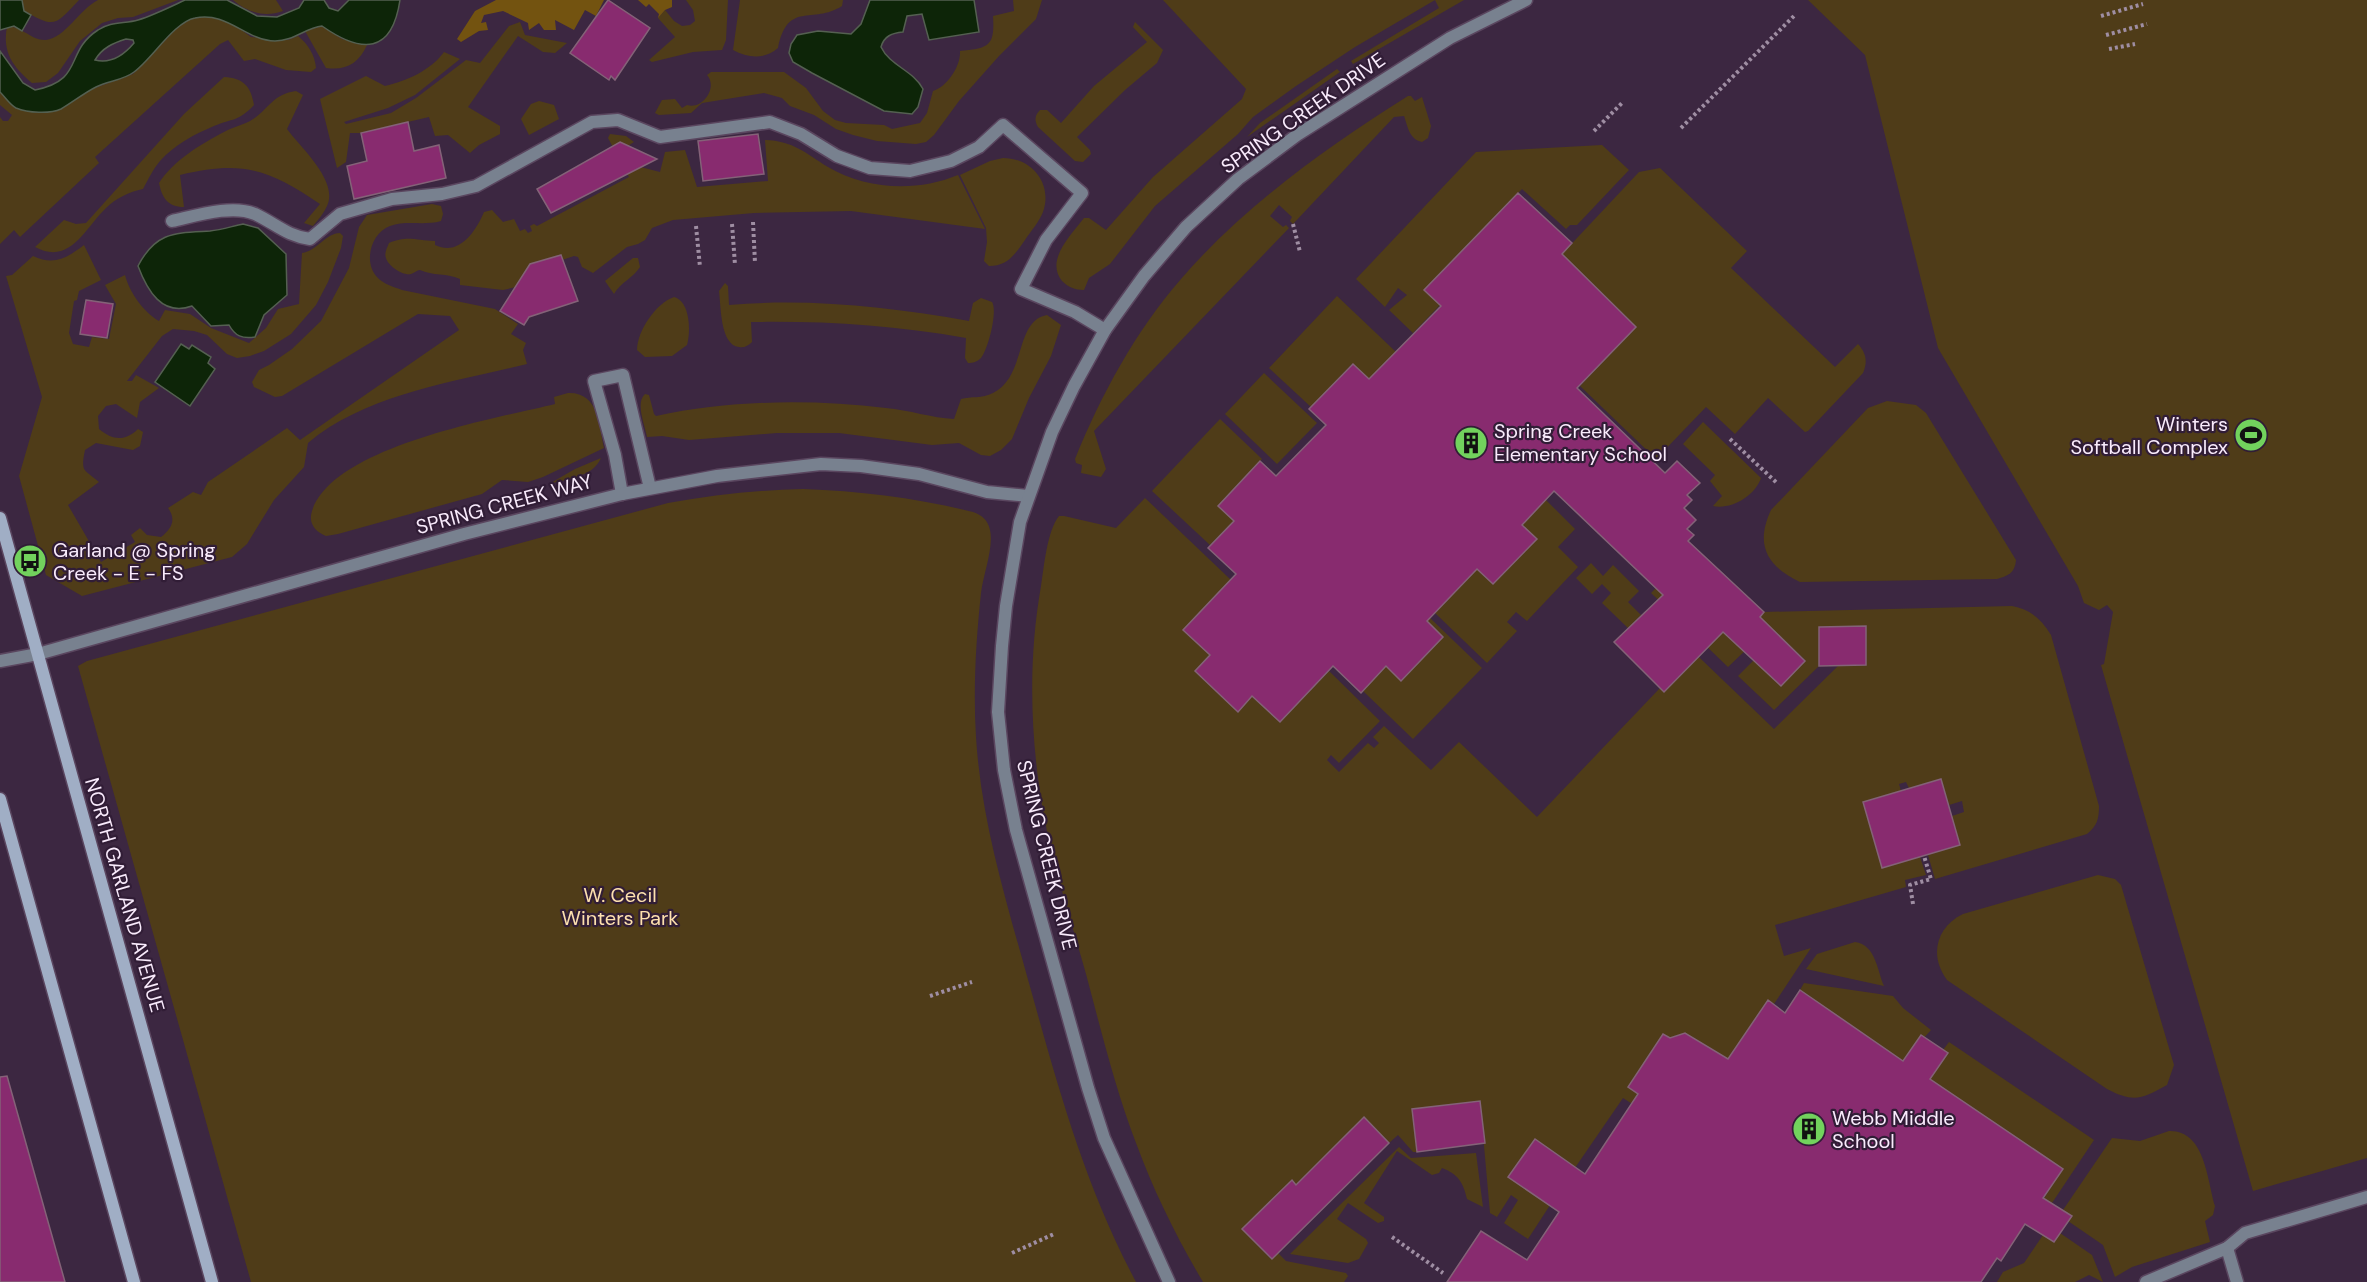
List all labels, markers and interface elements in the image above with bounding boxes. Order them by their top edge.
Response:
street label: SPRING CREEK DRIVE [1216,46,1390,180]
place label: Winters Softball Complex [2070,411,2228,460]
sports icon: Winters Softball Complex [2233,417,2269,453]
place label: Spring Creek Elementary School [1494,418,1667,467]
building icon: Spring Creek Elementary School [1453,425,1489,461]
street label: SPRING CREEK WAY [413,468,595,540]
place label: Garland @ Spring Creek - E - FS [53,537,216,586]
bus stop icon: Garland @ Spring Creek - E - FS [12,543,48,579]
street label: SPRING CREEK DRIVE [1011,757,1083,953]
street label: NORTH GARLAND AVENUE [79,775,171,1015]
park label: W. Cecil Winters Park [562,882,678,931]
place label: Webb Middle School [1832,1105,1955,1154]
building icon: Webb Middle School [1791,1111,1827,1147]

